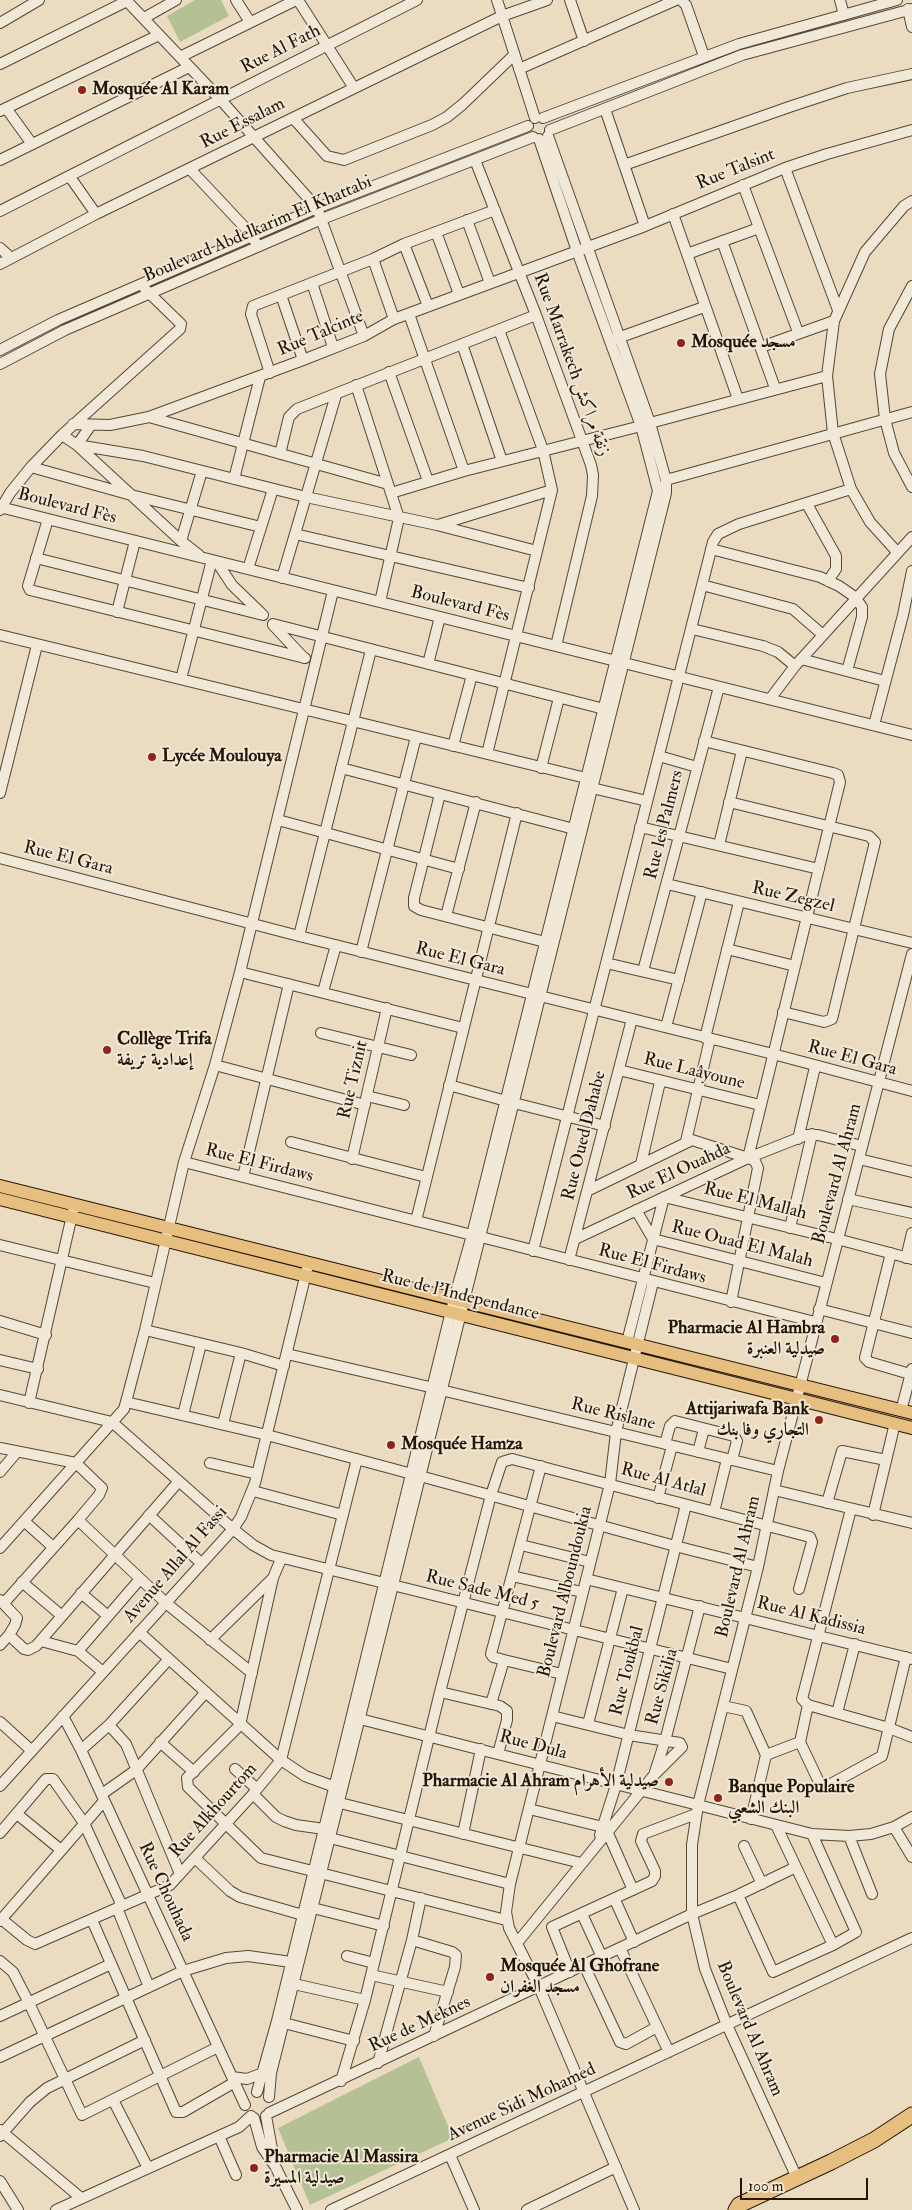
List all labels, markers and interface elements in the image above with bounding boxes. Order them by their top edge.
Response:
street label: Rue Al Fath [237,21,325,79]
place label: Mosquée Al Karam [92,79,229,101]
marker: Mosquée Al Karam [76,84,88,96]
street label: Rue Essalam [197,93,289,155]
street label: Rue Talsint [694,145,778,195]
street label: Boulevard Abdelkarim El Khattabi [141,172,375,288]
street label: Rue Marrakech زنقة مراكش [528,271,614,459]
street label: Rue Talcinte [275,306,367,362]
place label: Mosquée مسجد [691,332,796,354]
marker: Mosquée مسجد [675,337,687,349]
street label: Boulevard Fès [15,484,119,530]
street label: Boulevard Fès [408,582,512,628]
place label: Lycée Moulouya [162,746,282,768]
marker: Lycée Moulouya [146,751,158,763]
street label: Rue les Palmers [641,768,689,882]
street label: Rue El Gara [21,837,115,881]
street label: Rue Zegzel [750,878,836,918]
street label: Rue El Gara [413,938,507,982]
place label: Collège Trifa إعدادية تريفة [117,1029,212,1072]
street label: Rue El Gara [805,1037,899,1081]
street label: Rue Tiznit [335,1039,373,1121]
marker: Collège Trifa إعدادية تريفة [101,1044,113,1056]
street label: Rue Laâyoune [641,1049,747,1095]
street label: Rue Oued Dahabe [558,1069,612,1203]
street label: Boulevard Al Ahram [809,1101,867,1247]
street label: Rue El Ouahda [624,1139,734,1205]
street label: Rue El Firdaws [203,1140,315,1188]
street label: Rue El Mallah [701,1179,809,1225]
street label: Rue Ouad El Malah [669,1217,815,1273]
street label: Rue El Firdaws [596,1240,708,1290]
street label: Rue de l'Independance [379,1266,541,1326]
place label: Pharmacie Al Hambra صيدلية العنبرة [668,1318,825,1360]
marker: Pharmacie Al Hambra صيدلية العنبرة [829,1333,841,1345]
street label: Rue Rislane [569,1394,657,1436]
place label: Attijariwafa Bank التجاري وفا بنك [686,1399,809,1442]
marker: Attijariwafa Bank التجاري وفا بنك [813,1414,825,1426]
place label: Mosquée Hamza [401,1434,523,1456]
marker: Mosquée Hamza [385,1439,397,1451]
street label: Rue Al Atlal [618,1459,708,1503]
street label: Boulevard Al Ahram [712,1494,766,1640]
street label: Avenue Allal Al Fassi [119,1502,233,1628]
street label: Boulevard Alboundoukia [534,1504,598,1680]
street label: Rue Sade Med 5 [423,1566,541,1616]
street label: Rue Al Kadissia [754,1593,868,1641]
street label: Rue Toukbal [606,1624,650,1718]
street label: Rue Sikilia [642,1646,684,1728]
street label: Rue Dula [497,1727,569,1765]
street label: Rue Alkhourtom [166,1759,262,1863]
place label: Pharmacie Al Ahram صيدلية الأهرام [422,1771,659,1793]
marker: Pharmacie Al Ahram صيدلية الأهرام [663,1776,675,1788]
place label: Banque Populaire البنك الشعبي [728,1777,854,1820]
marker: Banque Populaire البنك الشعبي [712,1792,724,1804]
street label: Rue Chouhada [133,1839,197,1945]
place label: Mosquée Al Ghofrane مسجد الغفران [500,1956,659,1998]
street label: Boulevard Al Ahram [711,1958,787,2100]
marker: Mosquée Al Ghofrane مسجد الغفران [484,1971,496,1983]
street label: Rue de Meknes [366,1992,474,2058]
street label: Avenue Sidi Mohamed [445,2059,599,2147]
place label: Pharmacie Al Massira صيدلية المسيرة [264,2147,419,2190]
marker: Pharmacie Al Massira صيدلية المسيرة [248,2162,260,2174]
scale bar [742,2168,870,2200]
text: 100 m [748,2177,783,2196]

